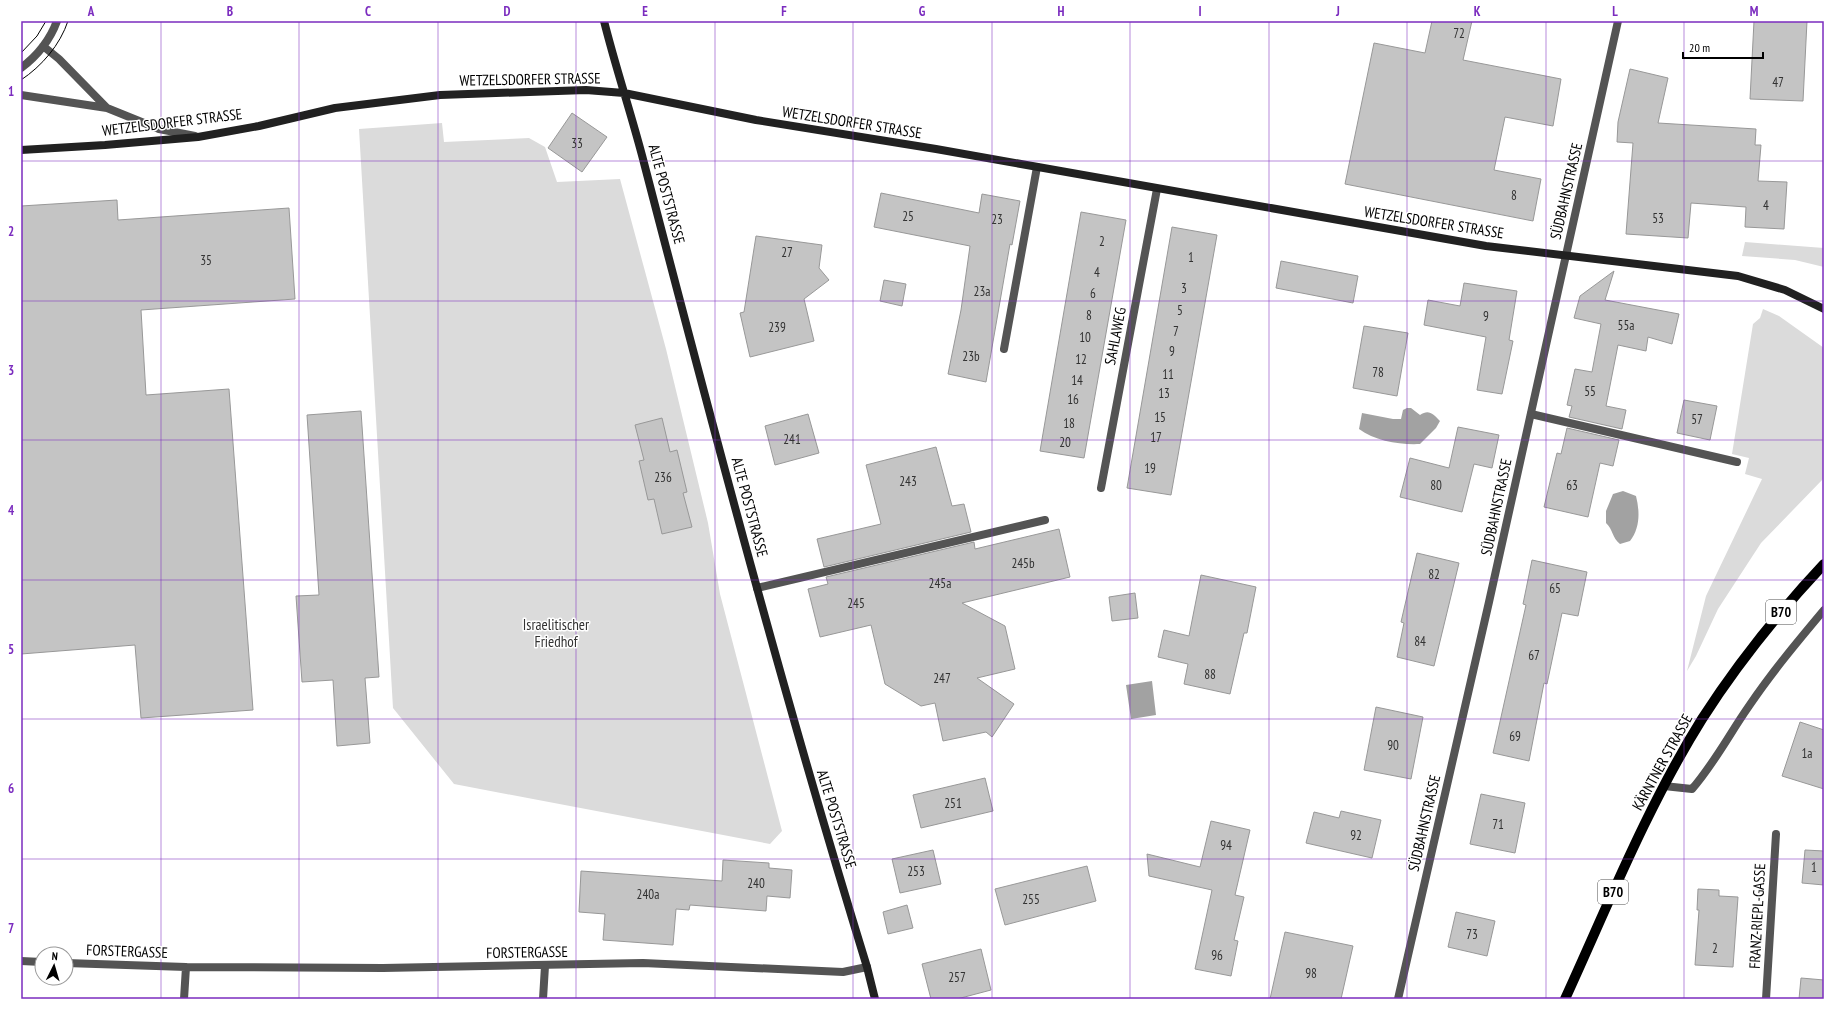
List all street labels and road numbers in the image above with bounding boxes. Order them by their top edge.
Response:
street label: WETZELSDORFER STRASSE [459,68,601,90]
street label: WETZELSDORFER STRASSE [781,102,923,142]
street label: WETZELSDORFER STRASSE [101,104,243,140]
street label: SÜDBAHNSTRASSE [1546,141,1586,241]
street label: ALTE POSTSTRASSE [645,142,689,246]
street label: WETZELSDORFER STRASSE [1363,202,1505,242]
street label: SAHLAWEG [1100,305,1130,367]
street label: ALTE POSTSTRASSE [728,455,772,559]
street label: SÜDBAHNSTRASSE [1476,457,1516,557]
road number: B70 [1766,600,1796,624]
street label: KÄRNTNER STRASSE [1628,710,1696,814]
street label: ALTE POSTSTRASSE [813,767,861,871]
street label: SÜDBAHNSTRASSE [1404,773,1444,873]
street label: FRANZ-RIEPL-GASSE [1745,863,1769,969]
road number: B70 [1598,880,1628,904]
street label: FORSTERGASSE [86,940,168,962]
street label: FORSTERGASSE [486,942,568,962]

